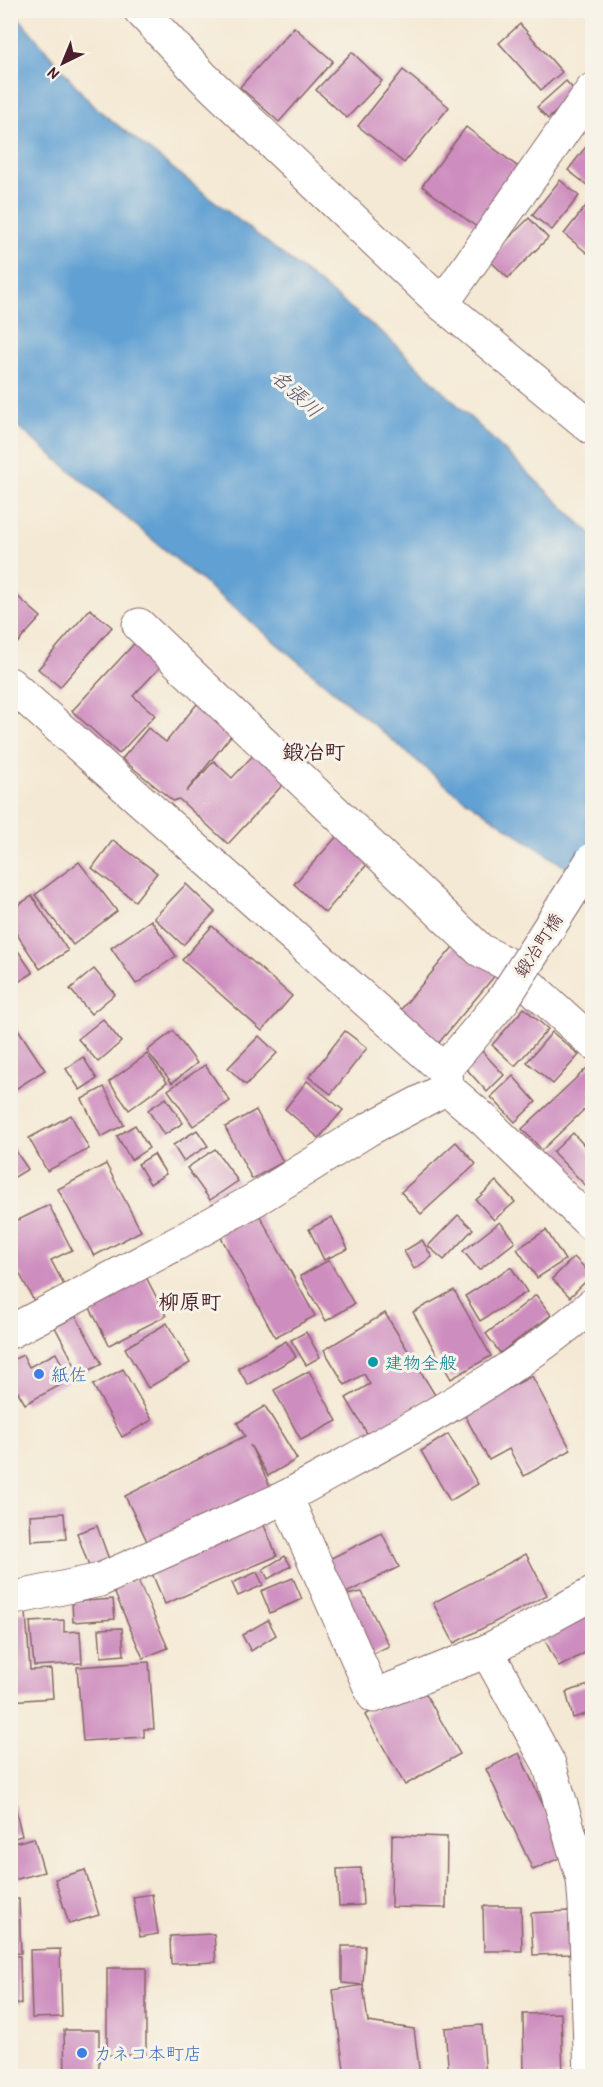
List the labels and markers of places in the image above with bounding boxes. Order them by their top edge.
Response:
place label: 建物全般 [385,1350,457,1375]
marker: 建物全般 [366,1355,380,1369]
place label: 紙佐 [51,1362,87,1387]
marker: 紙佐 [32,1367,46,1381]
place label: カネコ本町店 [94,2041,202,2066]
marker: カネコ本町店 [75,2046,89,2060]

